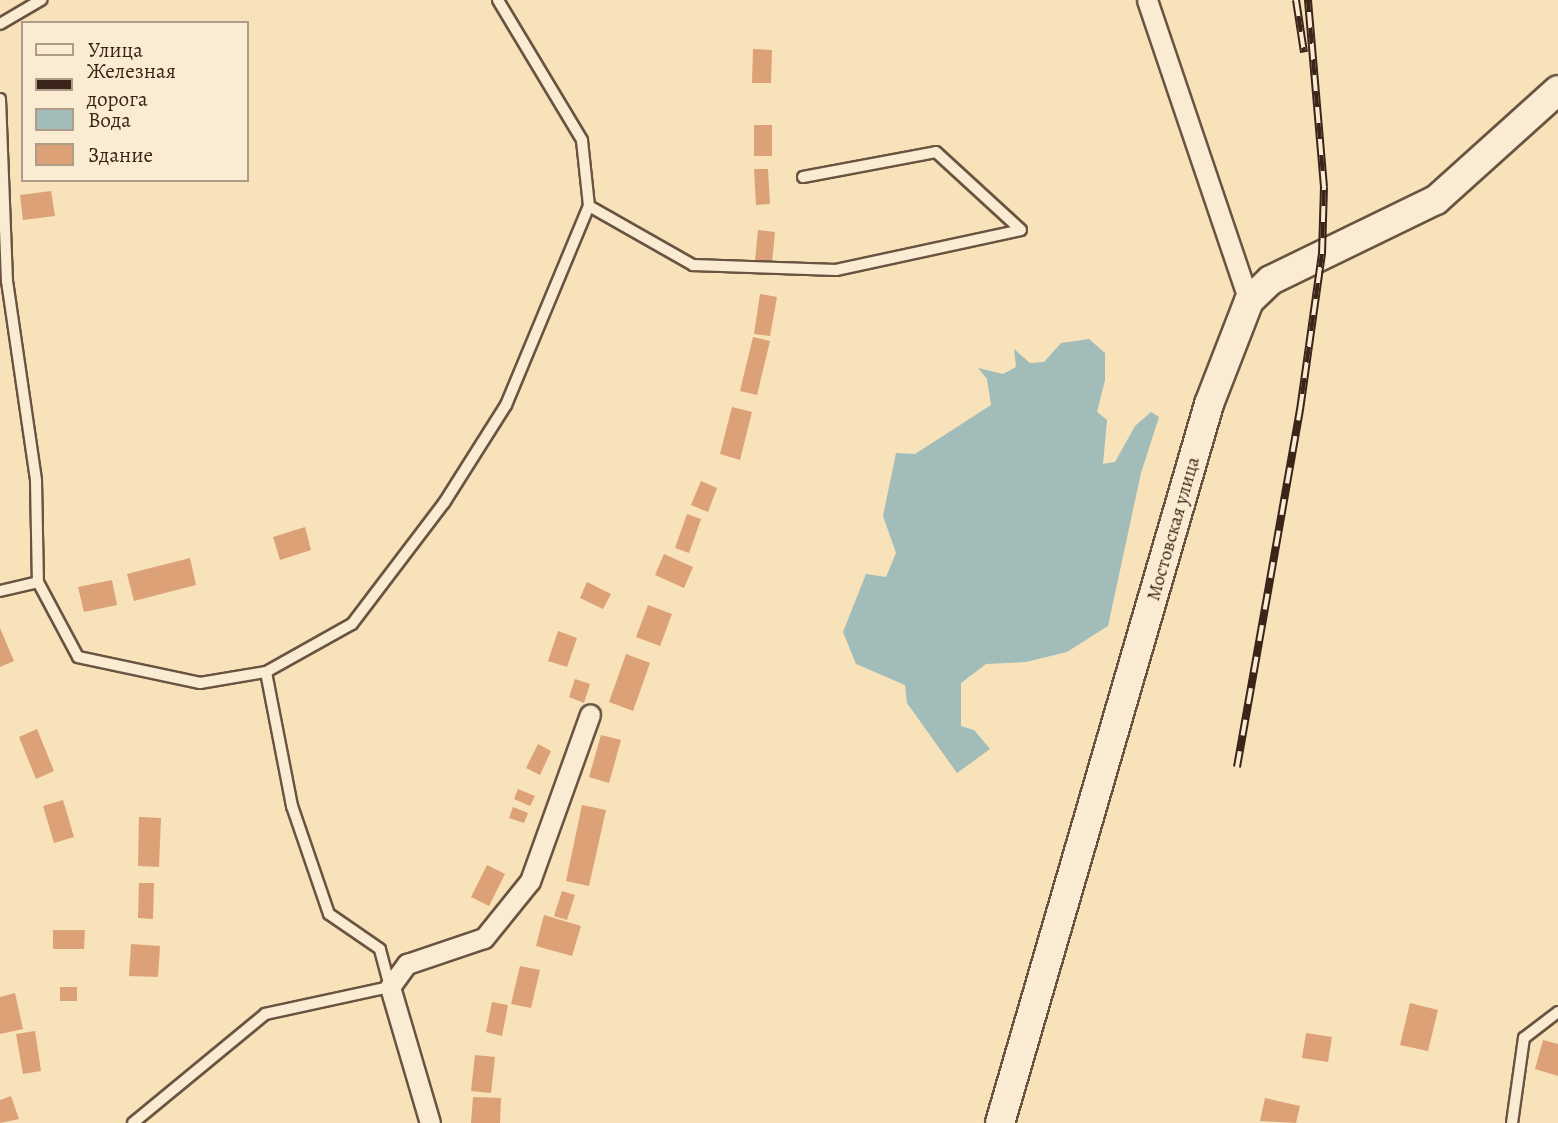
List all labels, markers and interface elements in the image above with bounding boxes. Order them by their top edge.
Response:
legend [21,21,248,182]
text: Улица [88,36,143,64]
text: Железная дорога [87,57,176,113]
text: Вода [88,106,131,134]
text: Здание [88,141,153,169]
street label: Мостовская улица [1143,454,1205,604]

